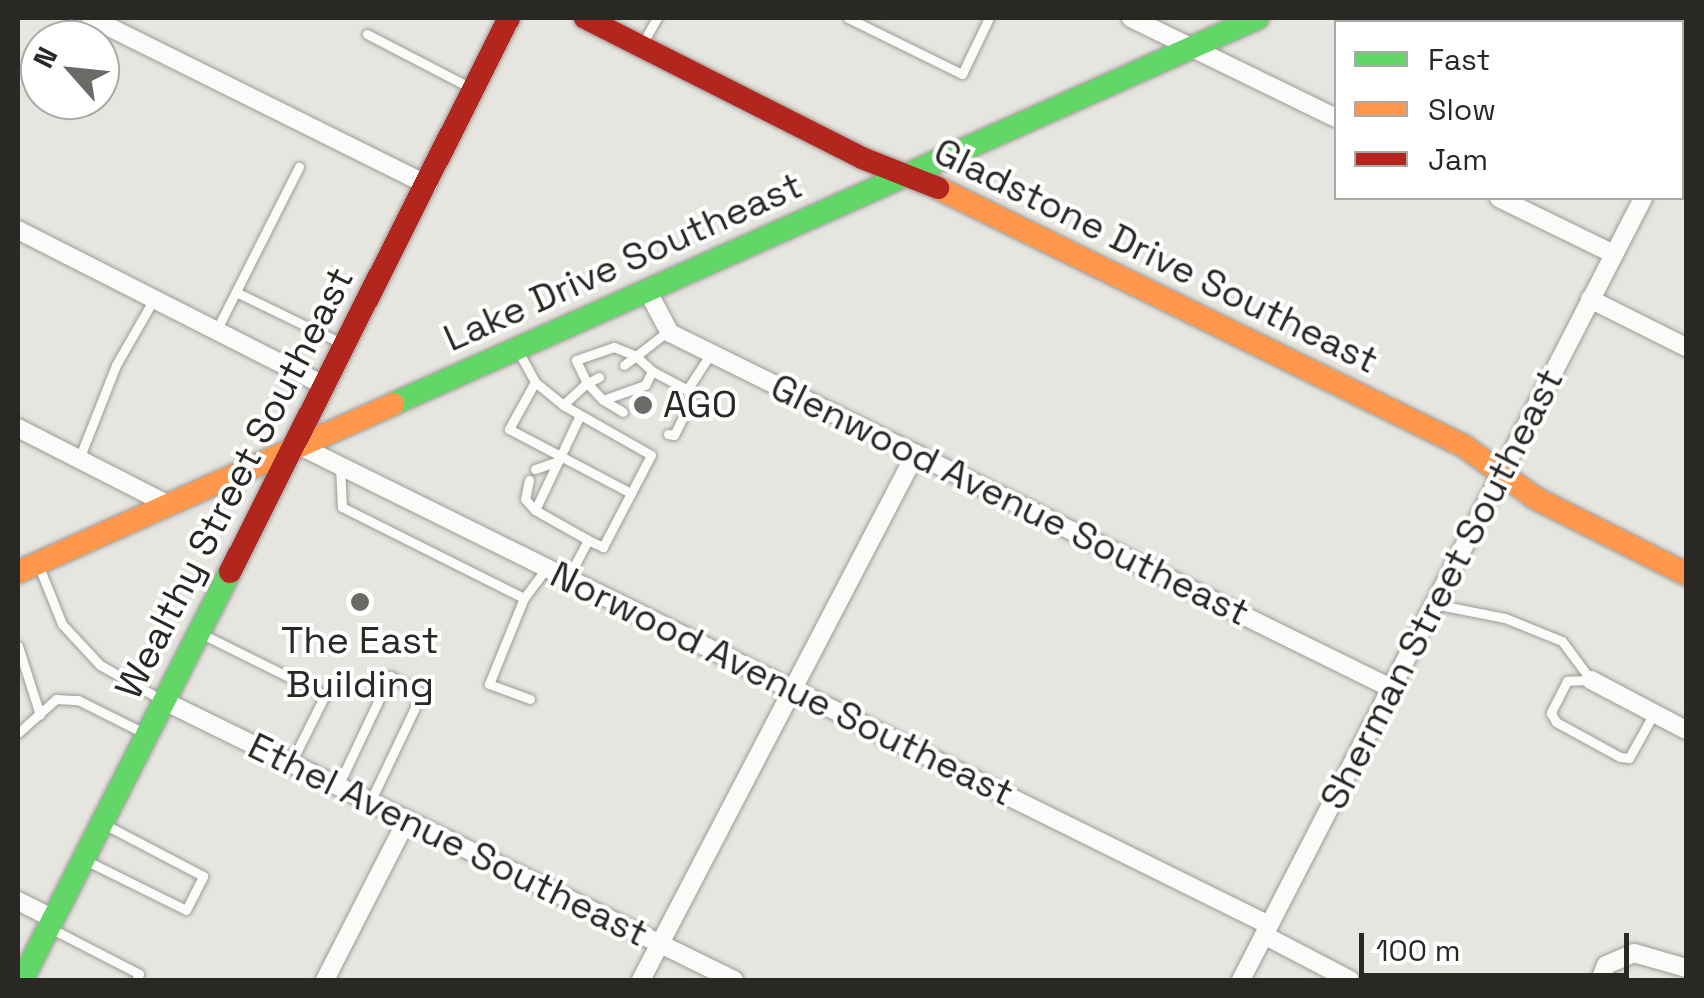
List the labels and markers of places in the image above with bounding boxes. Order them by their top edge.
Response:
place label: AGO [663,382,737,428]
marker: AGO [632,394,654,416]
marker: The East Building [349,591,371,613]
place label: The East Building [281,618,439,708]

